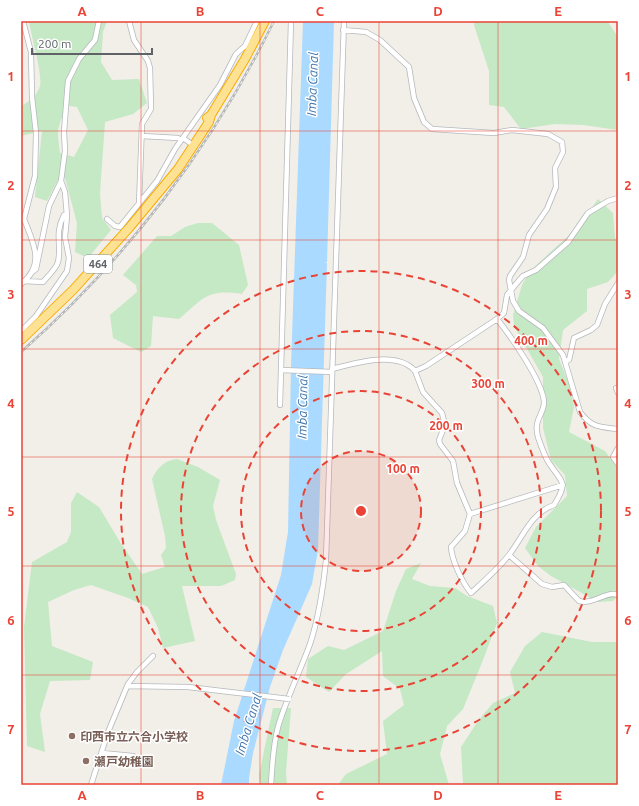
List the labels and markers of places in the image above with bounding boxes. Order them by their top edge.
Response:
centre of rings [354,504,368,518]
place label: 印西市立六合小学校 [80,730,188,743]
marker: 印西市立六合小学校 [67,731,77,741]
place label: 瀬戸幼稚園 [94,755,154,768]
marker: 瀬戸幼稚園 [81,756,91,766]

